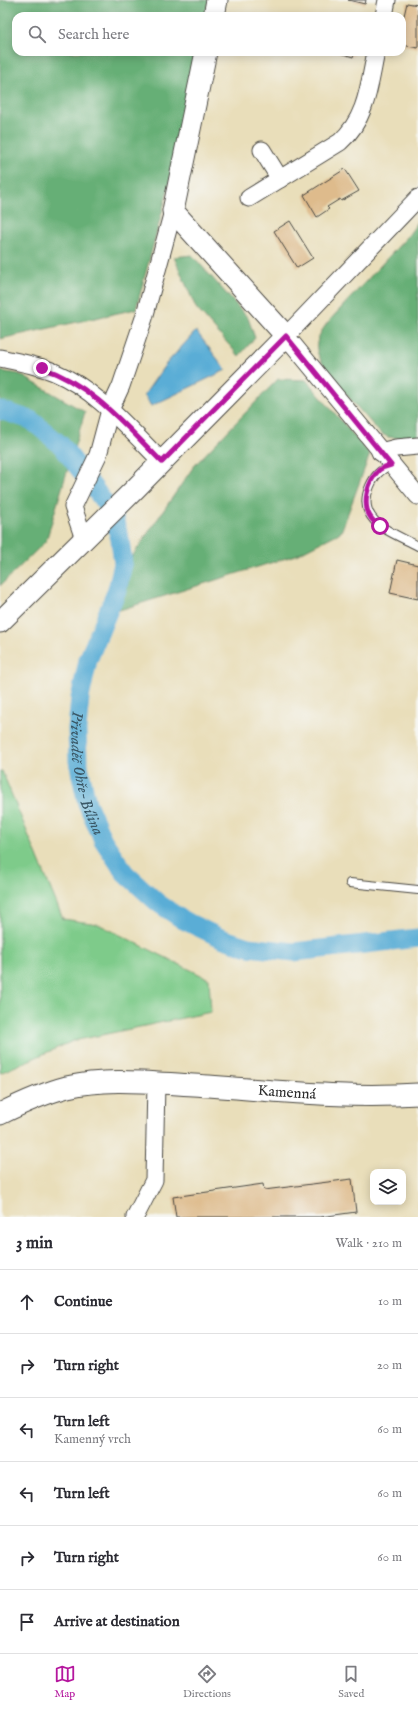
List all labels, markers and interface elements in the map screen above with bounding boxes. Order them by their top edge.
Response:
search box [12,12,406,56]
icon: search [26,23,48,45]
text: Search here [58,25,129,44]
route end [33,359,51,377]
route start [371,517,389,535]
water label: Přivaděč Ohře-Bílina [65,710,108,839]
street label: Kamenná [257,1081,317,1104]
map controls [370,1169,406,1205]
button: layers [370,1169,406,1205]
text: 3 min [16,1233,53,1254]
text: Walk · 210 m [336,1235,402,1252]
icon: ahead [16,1291,38,1313]
text: Continue [54,1292,112,1311]
text: 10 m [378,1293,402,1310]
icon: right [16,1355,38,1377]
text: Turn right [54,1356,119,1375]
text: 20 m [377,1357,402,1374]
text: Turn left [54,1412,110,1431]
icon: left [16,1419,38,1441]
text: 60 m [377,1421,402,1438]
text: Kamenný vrch [54,1431,131,1448]
icon: left [16,1483,38,1505]
text: Turn left [54,1484,110,1503]
text: 60 m [377,1485,402,1502]
icon: right [16,1547,38,1569]
text: Turn right [54,1548,119,1567]
text: 60 m [377,1549,402,1566]
icon: arrive [16,1611,38,1633]
text: Arrive at destination [54,1612,180,1631]
tab: Map [54,1663,76,1701]
tab: Directions [183,1663,231,1701]
tab: Saved [338,1663,364,1701]

